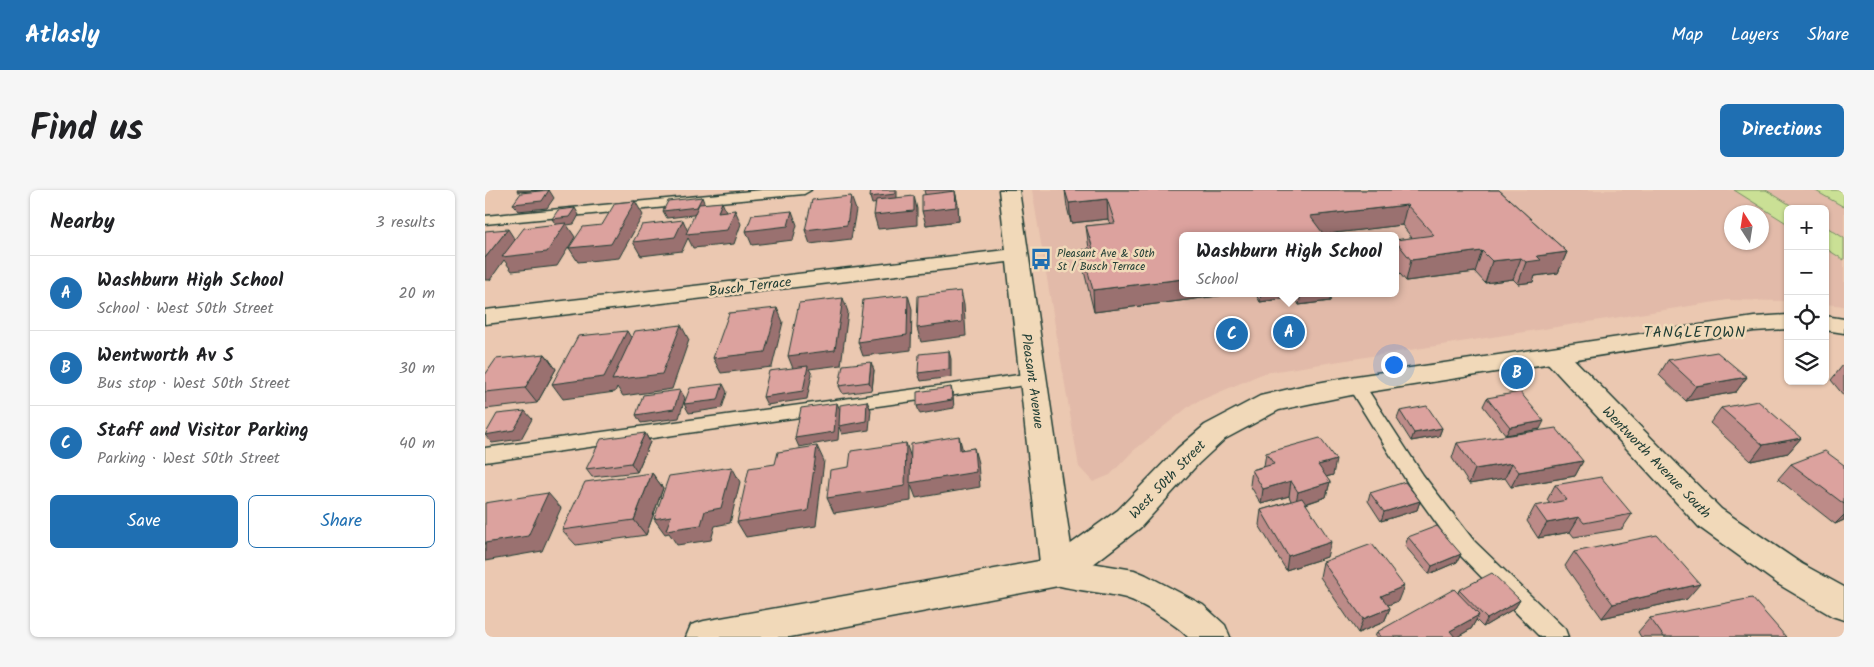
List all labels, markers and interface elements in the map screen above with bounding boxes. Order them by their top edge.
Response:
text: Atlasly [25,16,100,55]
text: Map [1672,21,1703,50]
text: Layers [1731,21,1779,50]
text: Share [1807,21,1849,50]
text: Find us [30,102,143,158]
button: Directions [1720,104,1844,157]
north arrow [1724,205,1769,250]
map controls [1784,205,1829,385]
button: + [1784,205,1829,250]
text: Nearby [50,206,115,239]
text: 3 results [376,210,435,235]
popup [1179,232,1399,297]
text: Washburn High School [1196,237,1382,267]
place label: Pleasant Ave & 50th St / Busch Terrace [1057,245,1155,276]
bus stop icon: Pleasant Ave & 50th St / Busch Terrace [1028,246,1054,272]
button: − [1784,250,1829,295]
text: Washburn High School [97,266,283,296]
text: School [1196,267,1238,292]
street label: Busch Terrace [708,271,793,303]
text: A [61,281,71,306]
text: 20 m [399,281,435,306]
button: locate [1784,295,1829,340]
text: School · West 50th Street [97,296,274,321]
pin: A [1273,313,1305,351]
pin: C [1216,315,1248,353]
district label: TANGLETOWN [1644,321,1746,345]
street label: Pleasant Avenue [1014,332,1050,431]
button: layers [1784,340,1829,385]
text: Wentworth Av S [97,341,234,371]
your location [1381,352,1407,378]
pin: B [1501,354,1533,392]
text: B [61,356,71,381]
text: 30 m [399,356,435,381]
text: Bus stop · West 50th Street [97,371,290,396]
street label: Wentworth Avenue South [1597,401,1716,524]
text: Staff and Visitor Parking [97,416,309,446]
text: C [61,431,71,456]
text: 40 m [399,431,435,456]
street label: West 50th Street [1124,435,1212,524]
text: Parking · West 50th Street [97,446,280,471]
button: Save [50,495,238,548]
button: Share [248,495,435,548]

